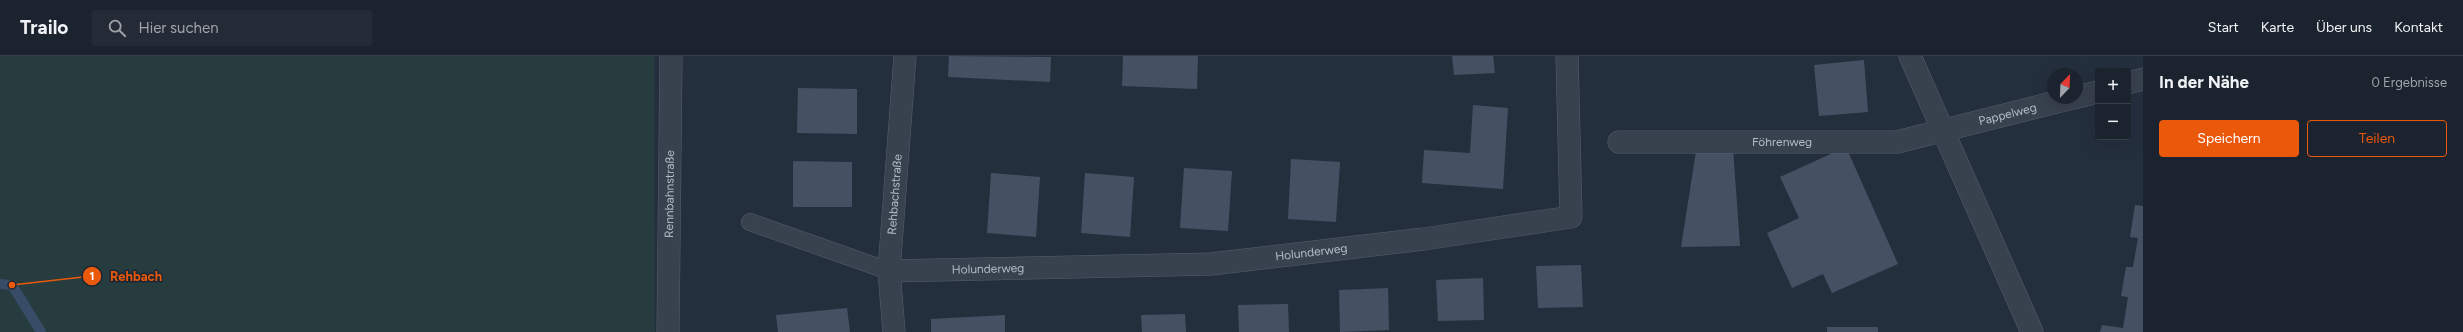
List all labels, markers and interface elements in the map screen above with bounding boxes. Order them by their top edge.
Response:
search box [92,10,372,46]
text: Trailo [20,16,68,39]
icon: search [106,17,128,39]
text: Hier suchen [138,19,219,37]
text: Start [2208,19,2239,36]
text: Karte [2261,19,2294,36]
text: Über uns [2316,19,2372,36]
text: Kontakt [2394,19,2443,36]
north arrow [2047,68,2083,104]
map controls [2095,68,2131,140]
button: + [2095,68,2131,104]
text: In der Nähe [2159,72,2249,92]
text: 0 Ergebnisse [2372,75,2447,90]
street label: Pappelweg [1977,100,2038,128]
button: − [2095,104,2131,140]
button: Speichern [2159,120,2299,157]
button: Teilen [2307,120,2447,157]
street label: Föhrenweg [1752,135,1812,149]
street label: Rennbahnstraße [662,150,677,238]
street label: Rehbachstraße [885,153,905,235]
street label: Holunderweg [1274,241,1348,263]
street label: Holunderweg [952,261,1024,277]
callout: Rehbach [82,263,171,288]
text: 1 [89,269,95,283]
text: Rehbach [110,269,162,284]

